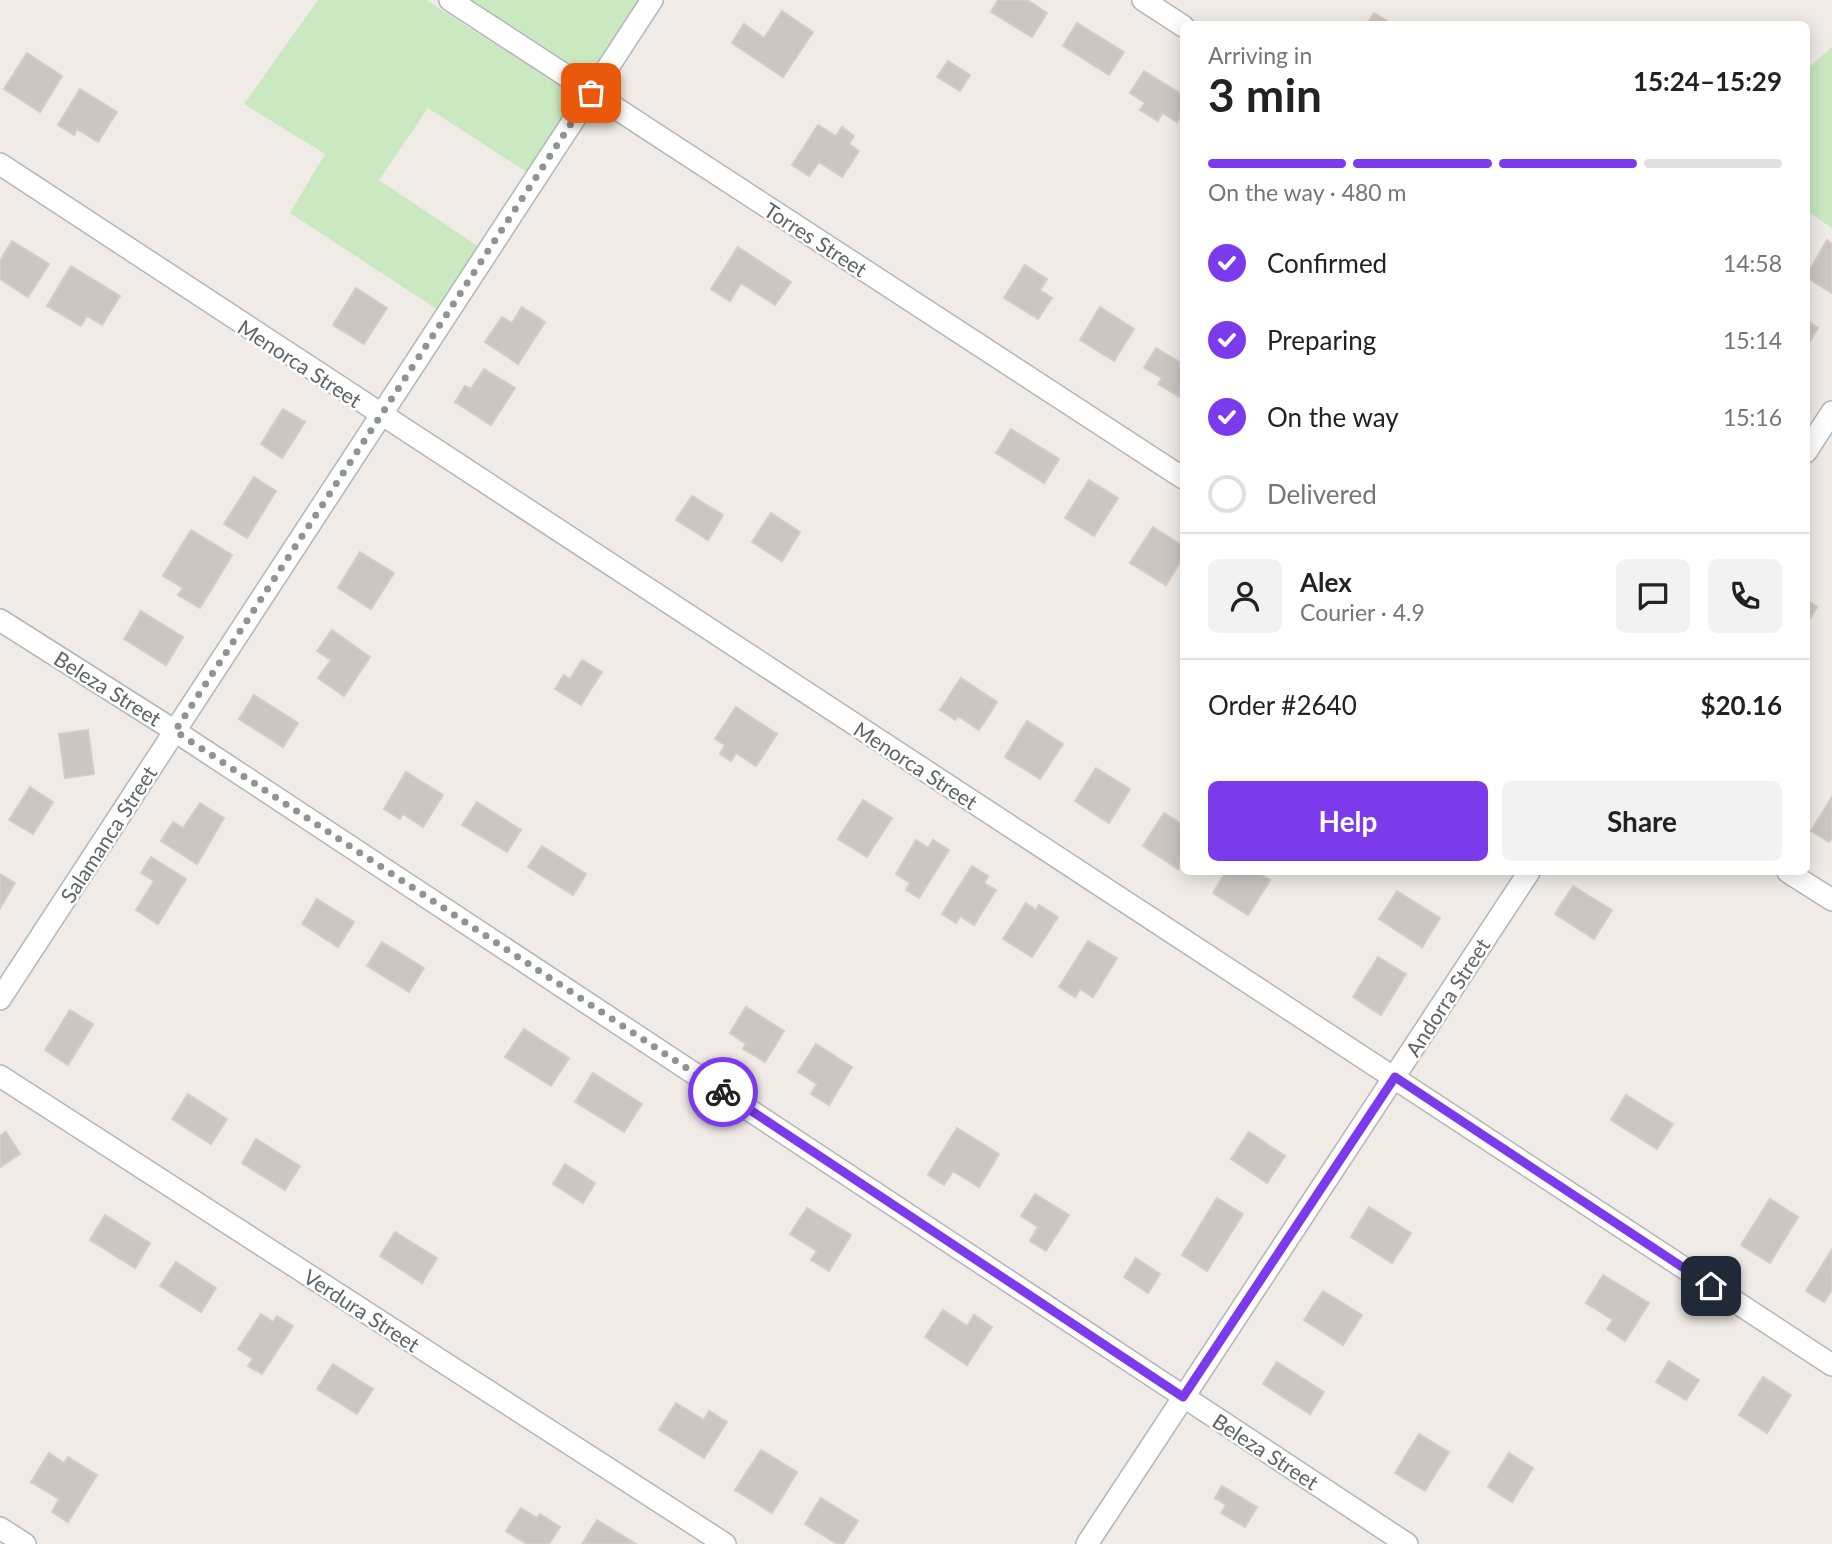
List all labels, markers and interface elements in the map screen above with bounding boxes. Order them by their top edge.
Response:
text: Arriving in [1208,41,1312,69]
pin [561,63,621,123]
text: 15:24–15:29 [1633,65,1782,97]
text: 3 min [1208,67,1322,122]
icon: bag [572,74,610,112]
text: On the way · 480 m [1208,178,1407,206]
street label: Torres Street [760,197,872,282]
icon: check [1208,244,1246,282]
text: Confirmed [1267,247,1387,279]
text: 14:58 [1723,249,1782,277]
street label: Menorca Street [234,314,367,412]
icon: check [1208,321,1246,359]
text: Preparing [1267,324,1376,356]
text: 15:14 [1723,326,1782,354]
icon: check [1208,398,1246,436]
text: On the way [1267,401,1399,433]
text: 15:16 [1723,403,1782,431]
text: Delivered [1267,478,1377,510]
button: person [1208,559,1282,633]
button: chat [1616,559,1690,633]
button: phone [1708,559,1782,633]
text: Alex [1300,566,1352,598]
text: Courier · 4.9 [1300,598,1425,626]
street label: Beleza Street [50,645,166,731]
text: Order #2640 [1208,689,1357,721]
text: $20.16 [1700,689,1782,721]
street label: Menorca Street [850,716,983,814]
street label: Salamanca Street [55,761,162,907]
button: Help [1208,781,1488,861]
button: Share [1502,781,1782,861]
street label: Andorra Street [1400,933,1495,1061]
courier [688,1057,758,1127]
icon: bike [704,1073,742,1111]
pin [1681,1256,1741,1316]
street label: Verdura Street [299,1263,425,1357]
icon: home [1692,1267,1730,1305]
street label: Beleza Street [1208,1408,1324,1495]

